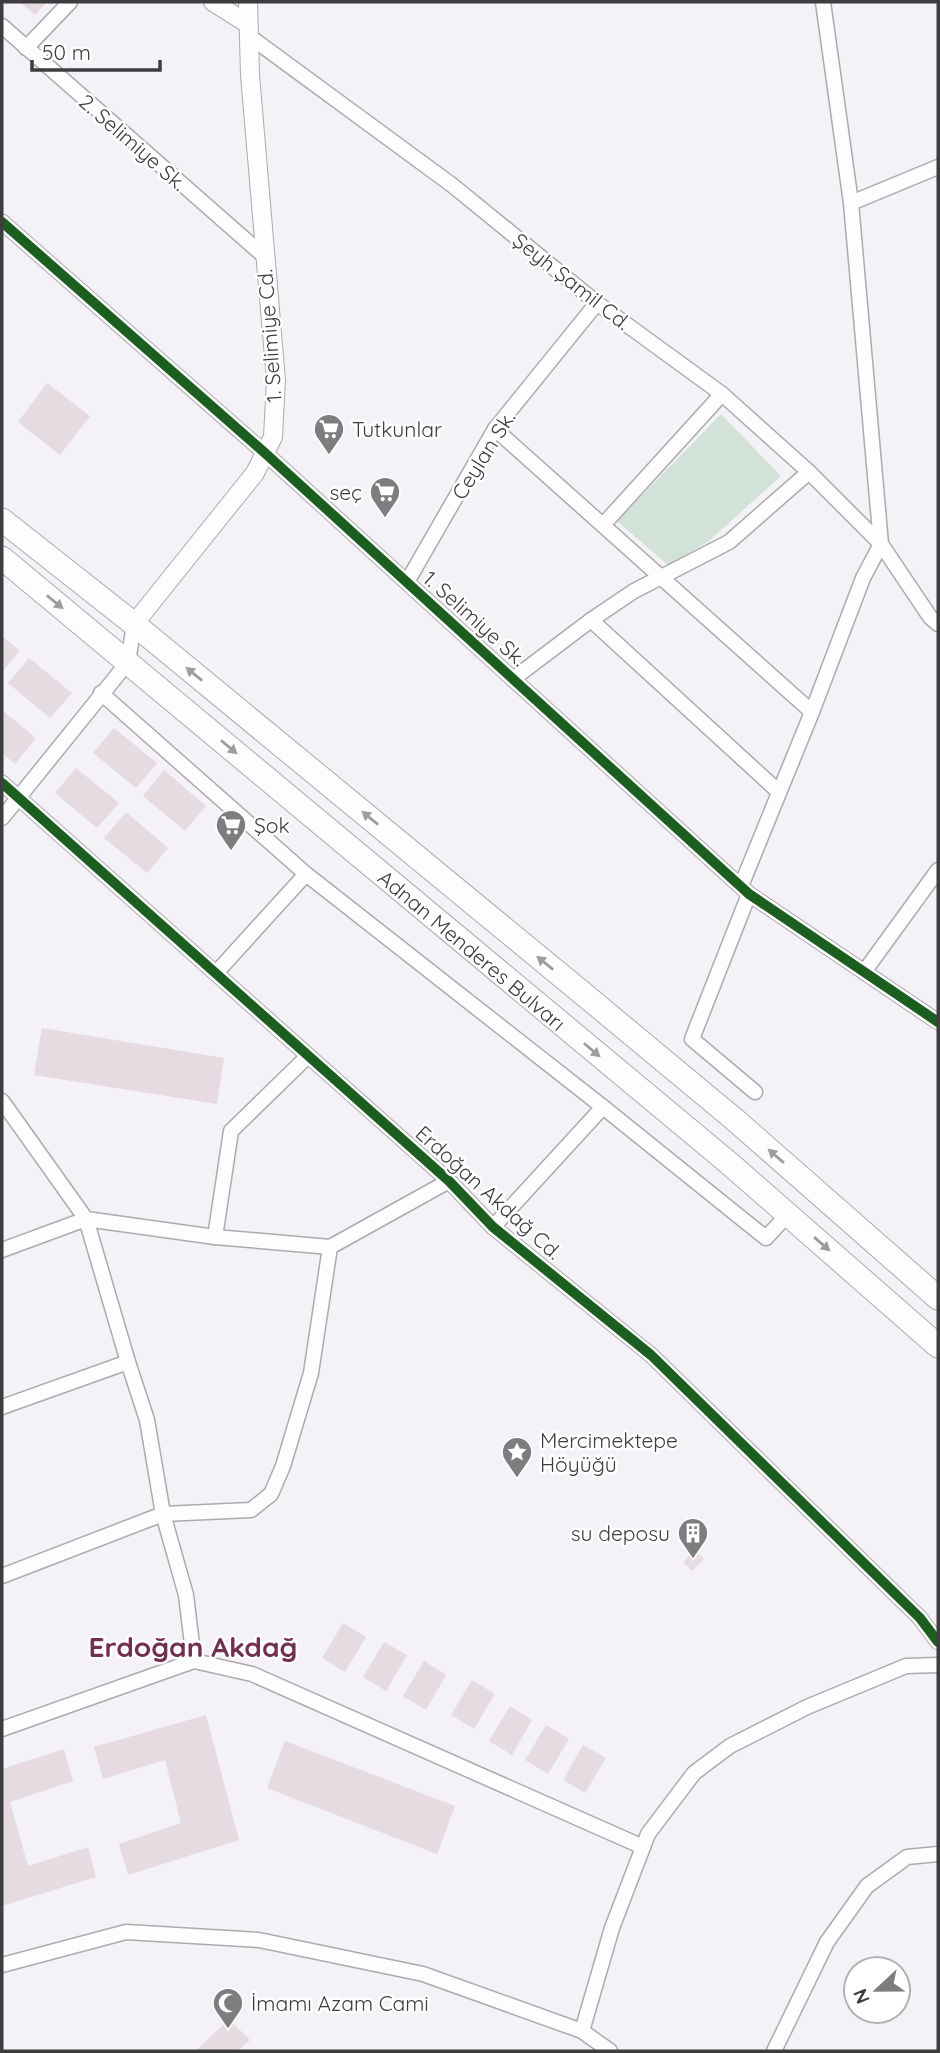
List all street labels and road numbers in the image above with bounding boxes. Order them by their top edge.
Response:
street label: 2. Selimiye Sk. [74,88,192,196]
street label: Şeyh Şamil Cd. [508,227,636,335]
street label: 1. Selimiye Cd. [251,268,287,404]
street label: Ceylan Sk. [446,406,520,504]
street label: 1. Selimiye Sk. [418,565,532,671]
street label: Adnan Menderes Bulvarı [373,864,571,1036]
street label: Erdoğan Akdağ Cd. [411,1120,567,1264]

